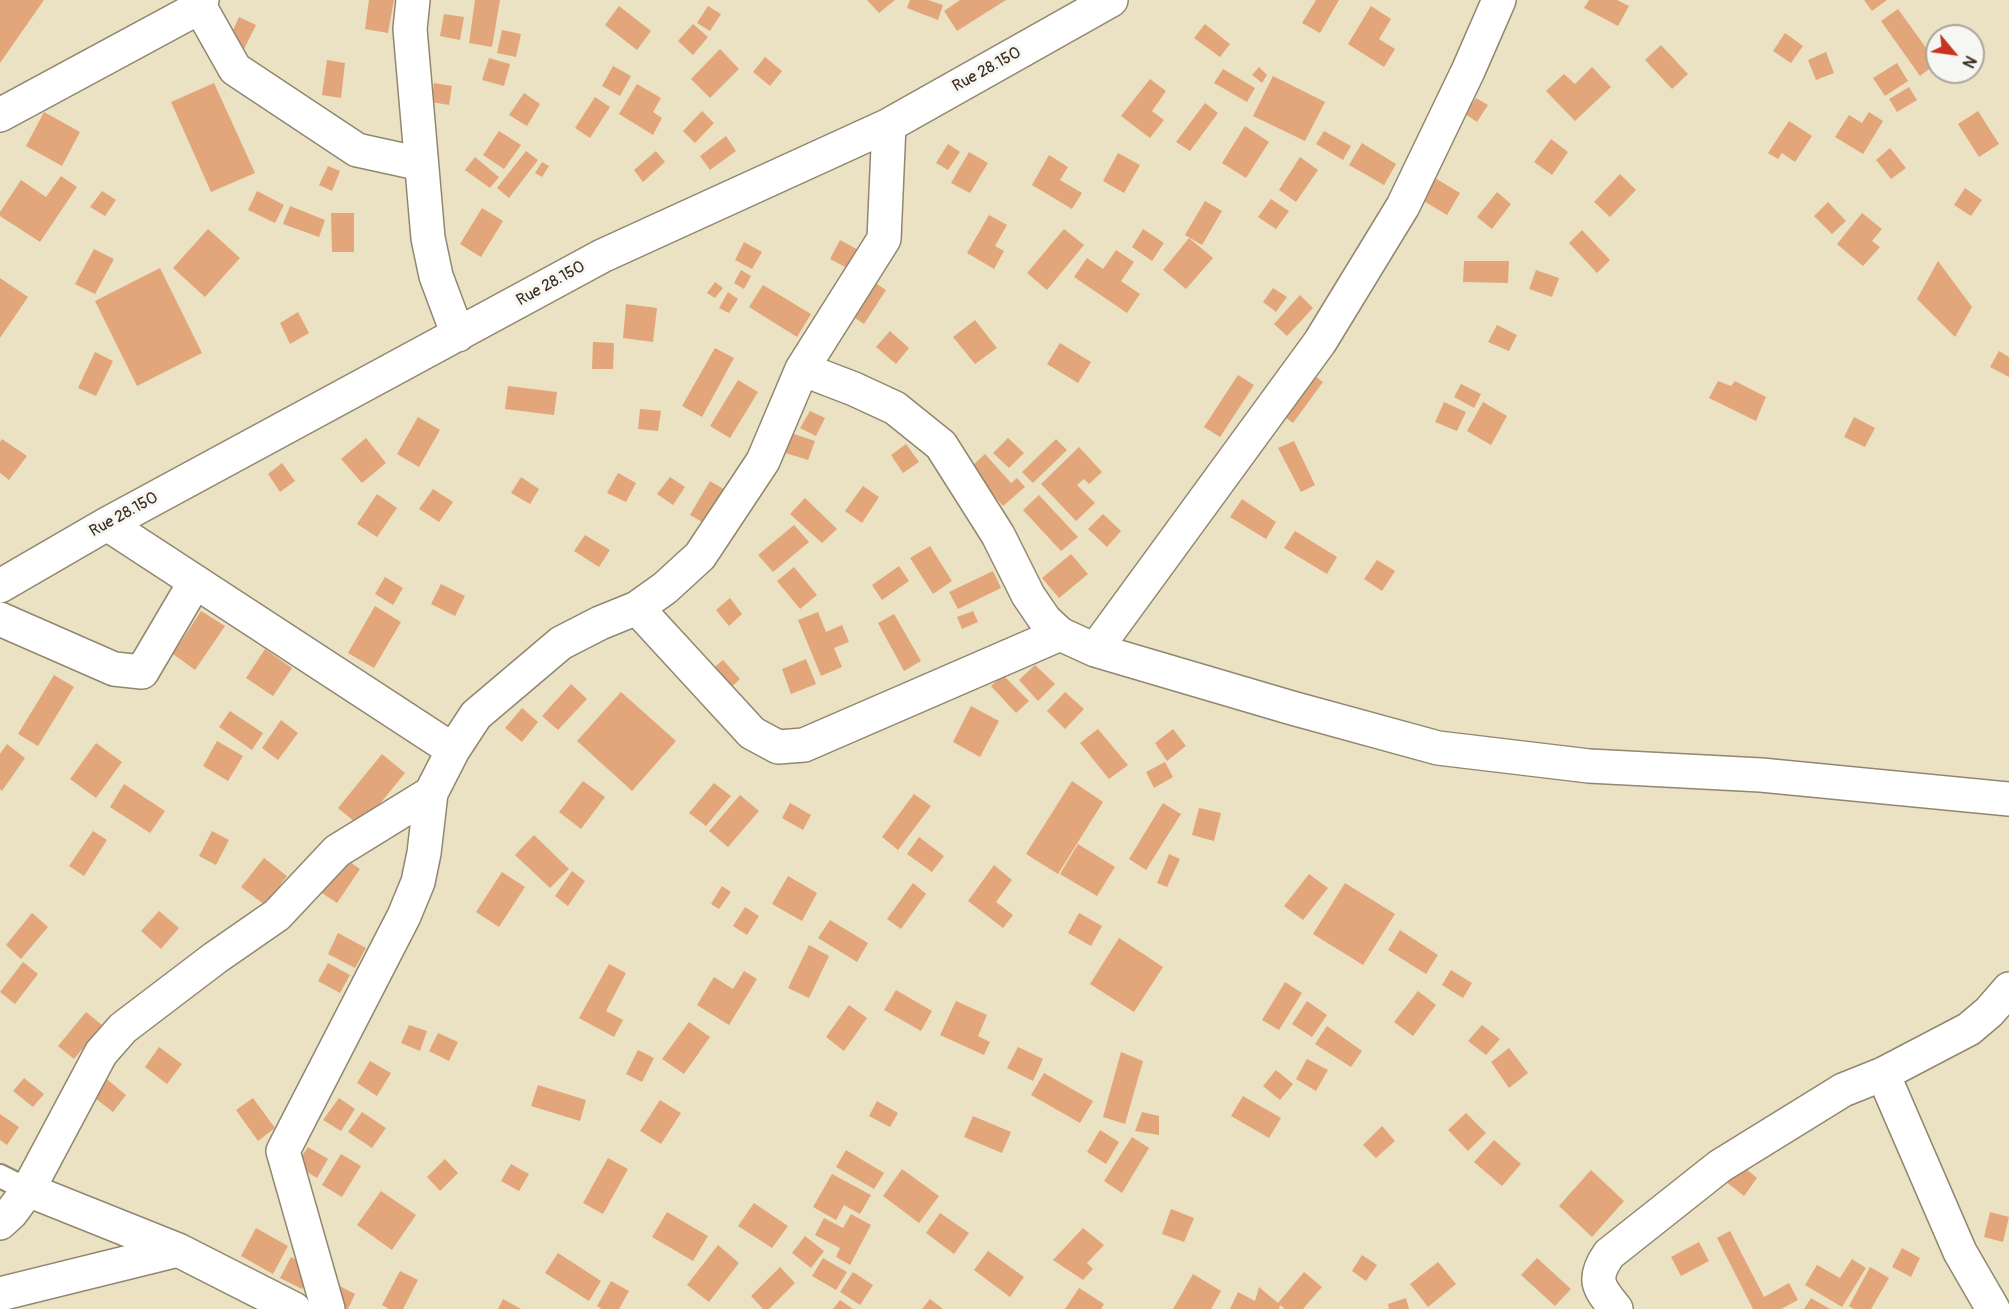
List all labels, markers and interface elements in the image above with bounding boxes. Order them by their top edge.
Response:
north arrow [1925,24,1985,84]
street label: Rue 28.150 [950,43,1024,97]
text: N [1958,52,1980,71]
street label: Rue 28.150 [514,257,588,311]
street label: Rue 28.150 [87,488,161,542]

